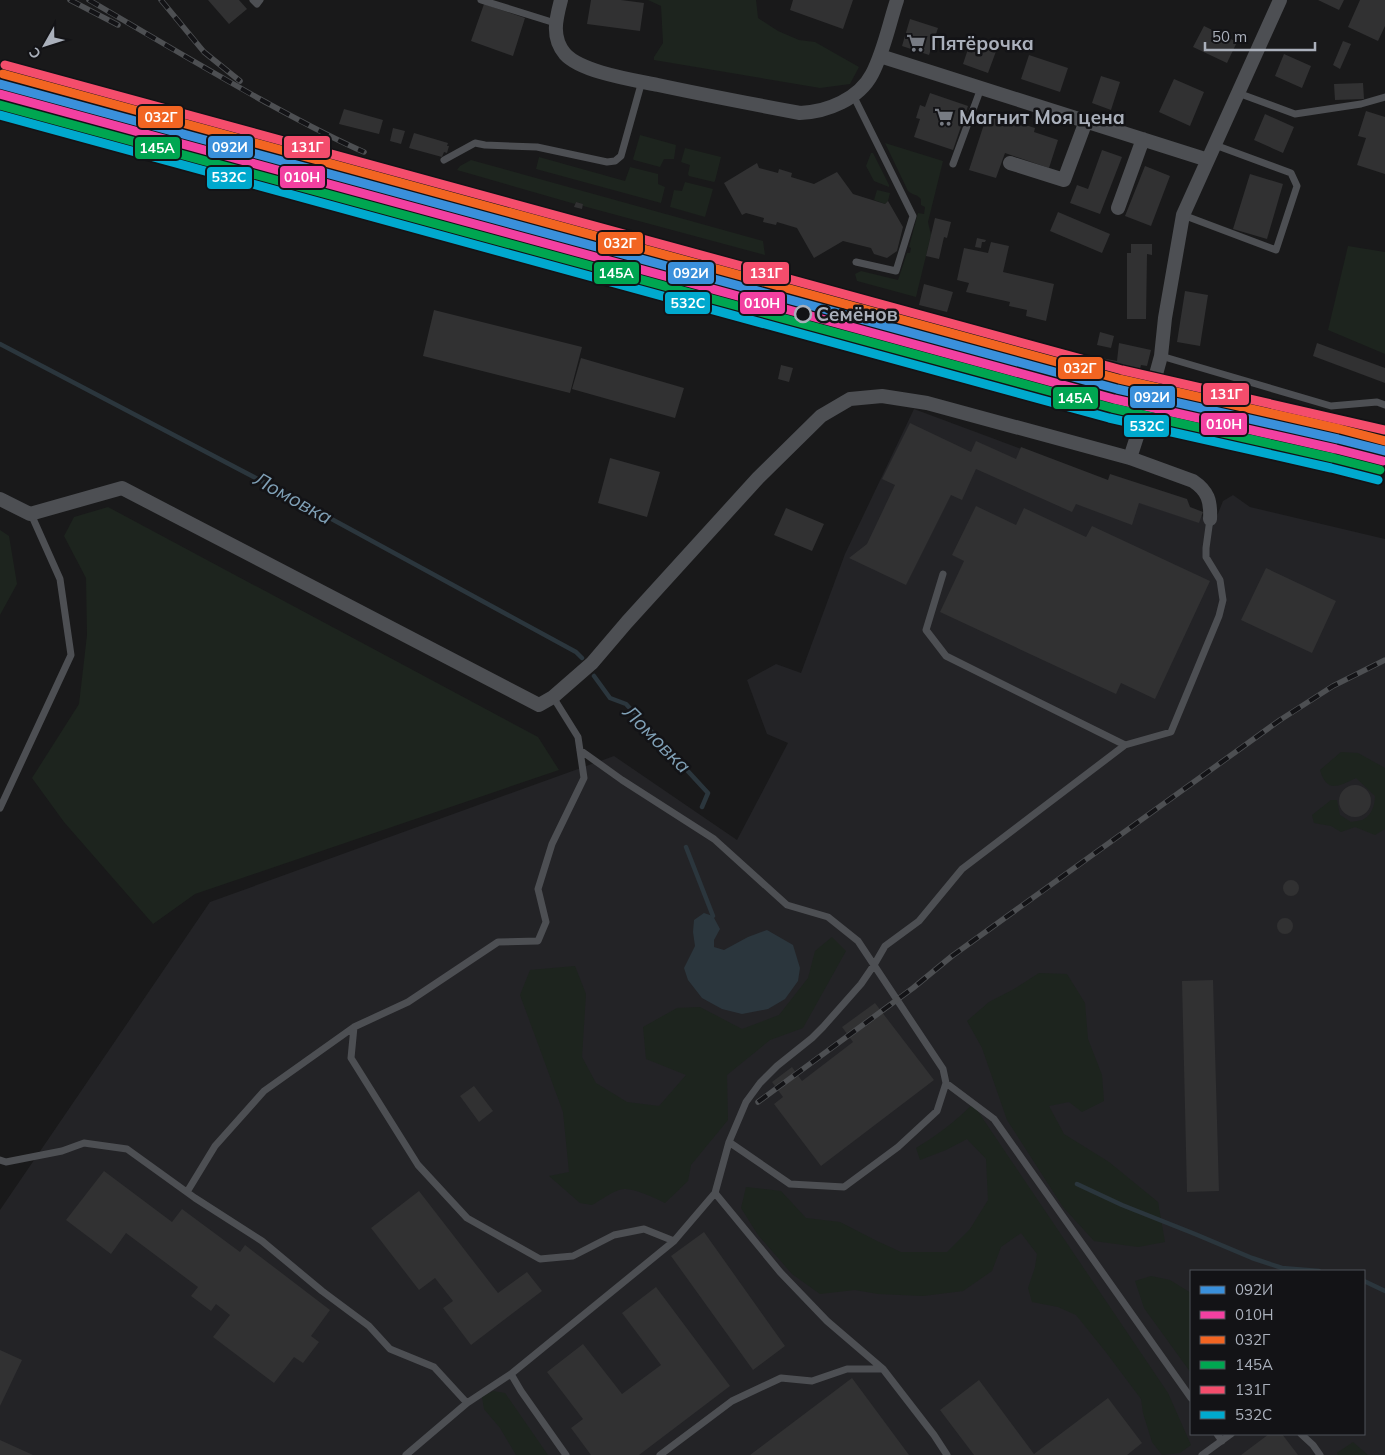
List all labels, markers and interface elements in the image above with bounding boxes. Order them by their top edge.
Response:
north arrow [20,20,70,70]
scale bar [1205,20,1315,52]
text: 50 m [1212,27,1247,46]
place label: Пятёрочка [931,31,1034,55]
supermarket icon: Пятёрочка [905,32,927,54]
text: С [25,44,45,63]
line badge: 032Г [137,105,184,129]
place label: Магнит Моя цена [959,105,1125,129]
supermarket icon: Магнит Моя цена [933,106,955,128]
text: 032Г [144,108,178,126]
line badge: 092И [207,135,254,159]
line badge: 131Г [283,135,331,159]
line badge: 145А [134,136,181,160]
text: 092И [212,138,248,156]
text: 131Г [290,138,324,156]
text: 145А [139,139,175,157]
line badge: 010Н [279,165,326,189]
line badge: 532С [206,166,253,190]
text: 532С [212,168,246,186]
text: 010Н [284,168,320,186]
line badge: 032Г [597,231,644,255]
text: 032Г [603,234,637,252]
line badge: 145А [593,261,640,285]
line badge: 092И [667,261,715,285]
line badge: 131Г [742,261,790,285]
text: 145А [598,264,634,282]
text: 092И [673,264,709,282]
text: 131Г [749,264,783,282]
line badge: 532С [664,291,711,315]
line badge: 010Н [739,291,786,315]
text: 532С [671,294,705,312]
text: 010Н [744,294,780,312]
place label: Семёнов [816,302,898,326]
marker: Семёнов [794,305,812,323]
line badge: 032Г [1057,356,1104,380]
text: 032Г [1063,359,1097,377]
line badge: 131Г [1202,382,1250,406]
line badge: 092И [1129,385,1176,409]
text: 131Г [1209,385,1243,403]
line badge: 145А [1052,386,1099,410]
text: 092И [1134,388,1170,406]
text: 145А [1057,389,1093,407]
line badge: 010Н [1200,412,1248,436]
line badge: 532С [1123,414,1170,438]
text: 010Н [1206,415,1242,433]
text: 532С [1130,417,1164,435]
water label: Ломовка [249,465,337,529]
water label: Ломовка [617,699,697,778]
legend [1190,1270,1365,1435]
text: 092И [1235,1280,1273,1299]
text: 010Н [1235,1305,1274,1324]
text: 032Г [1235,1330,1271,1349]
text: 145А [1235,1355,1273,1374]
text: 131Г [1235,1380,1271,1399]
text: 532С [1235,1405,1272,1424]

